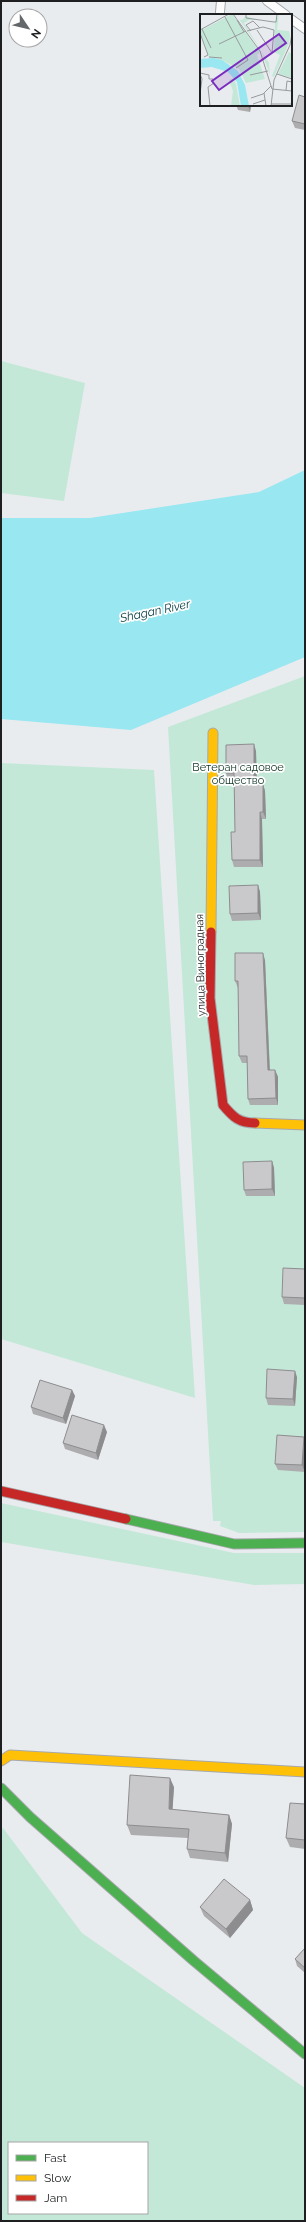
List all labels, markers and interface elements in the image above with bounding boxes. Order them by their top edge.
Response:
north arrow [8,8,48,48]
inset map [200,14,292,106]
text: N [28,26,44,41]
water label: Shagan River [118,597,192,625]
park label: Ветеран садовое общество [192,761,284,787]
street label: улица Виноградная [193,914,208,1016]
legend [8,2142,148,2214]
text: Fast [44,2151,67,2165]
text: Slow [44,2171,71,2185]
text: Jam [44,2191,67,2205]

